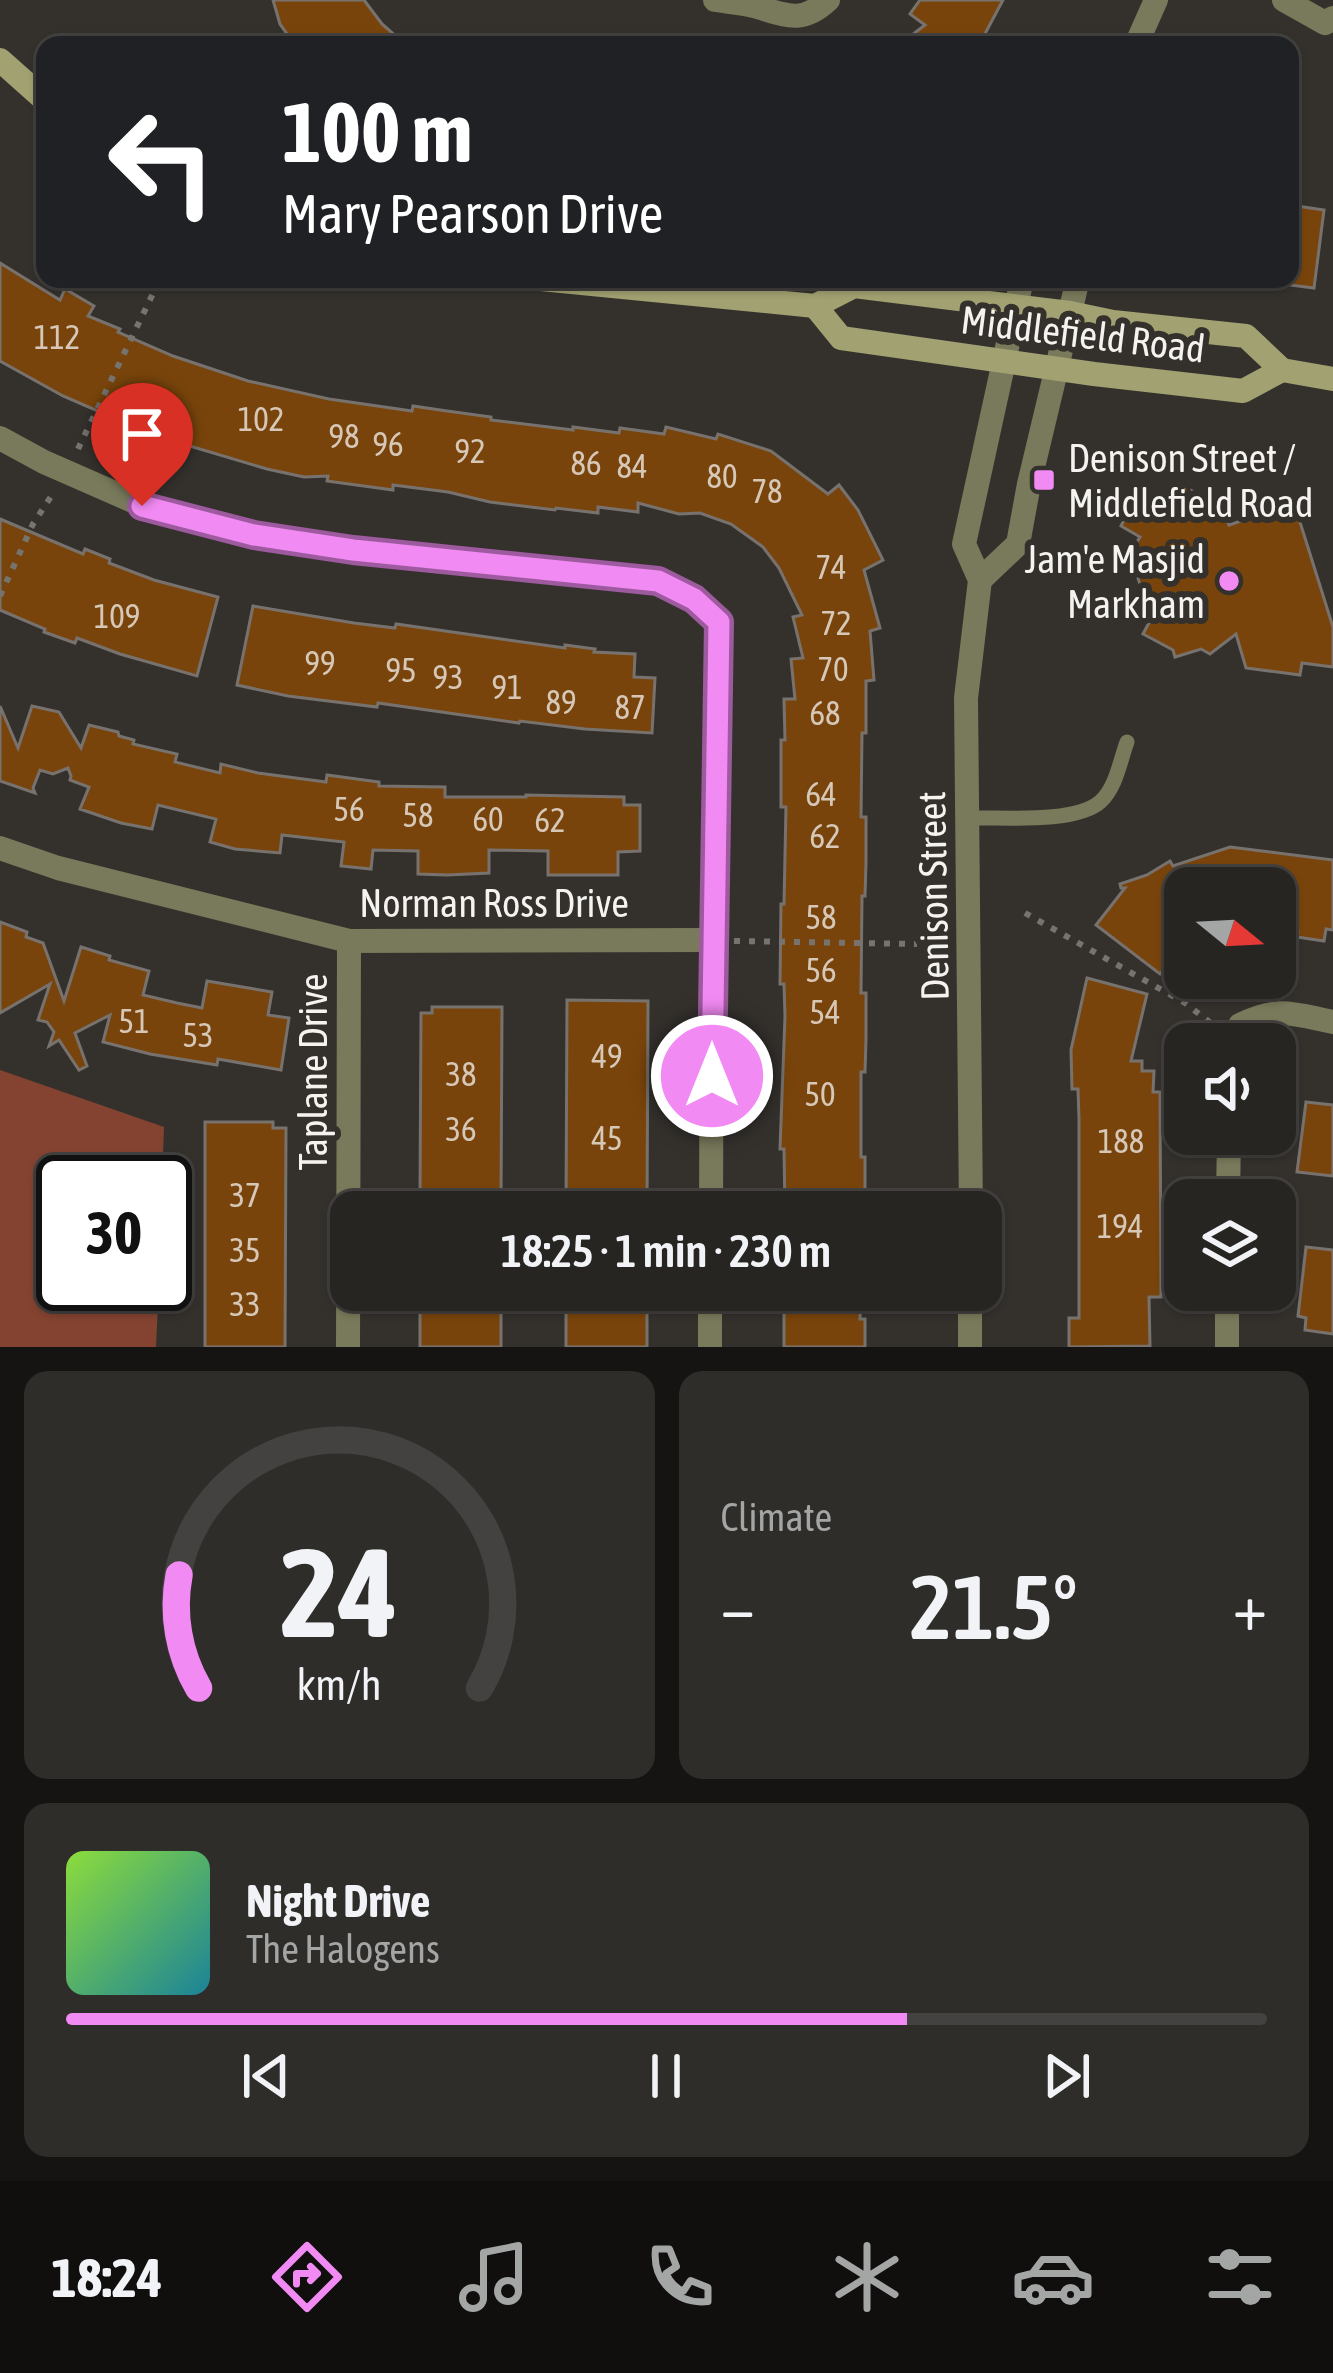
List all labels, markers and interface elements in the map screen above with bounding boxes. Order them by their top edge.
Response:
icon: left [84,84,240,240]
text: 100 m [282,84,472,180]
text: Mary Pearson Drive [282,183,663,244]
street label: Middlefield Road [959,297,1207,371]
house number: 112 [34,318,80,356]
pin [91,383,193,506]
house number: 102 [238,400,284,438]
icon: arrive [109,401,175,467]
house number: 98 [328,417,360,455]
house number: 96 [372,425,404,463]
house number: 92 [454,432,486,470]
place label: Denison Street / Middlefield Road [1068,436,1313,525]
house number: 86 [570,444,602,482]
house number: 84 [616,447,648,485]
house number: 80 [706,457,738,495]
marker: Denison Street / Middlefield Road [1031,467,1057,493]
house number: 78 [751,472,783,510]
place label: Jam'e Masjid Markham [1025,537,1205,626]
house number: 74 [815,548,847,586]
marker: Jam'e Masjid Markham [1216,568,1242,594]
house number: 109 [94,597,140,635]
house number: 72 [820,604,852,642]
house number: 99 [304,644,336,682]
house number: 70 [817,650,849,688]
house number: 95 [385,651,417,689]
house number: 93 [432,658,464,696]
house number: 91 [491,668,523,706]
house number: 89 [545,683,577,721]
house number: 87 [614,688,646,726]
house number: 68 [809,694,841,732]
house number: 64 [805,775,837,813]
house number: 56 [333,790,365,828]
street label: Denison Street [909,791,957,1001]
house number: 58 [402,796,434,834]
house number: 60 [472,800,504,838]
house number: 62 [534,801,566,839]
house number: 62 [809,817,841,855]
north arrow [1164,867,1296,999]
map controls [1164,867,1296,1311]
street label: Norman Ross Drive [359,881,629,925]
house number: 58 [805,898,837,936]
house number: 56 [805,951,837,989]
street label: Taplane Drive [291,973,335,1171]
house number: 54 [809,993,841,1031]
house number: 51 [118,1002,150,1040]
position arrow [649,1013,775,1139]
house number: 53 [182,1016,214,1054]
button: sound [1164,1023,1296,1155]
house number: 49 [591,1037,623,1075]
house number: 38 [445,1055,477,1093]
house number: 50 [804,1075,836,1113]
house number: 36 [445,1110,477,1148]
house number: 45 [591,1119,623,1157]
house number: 188 [1098,1122,1144,1160]
speed limit sign: 30 [36,1155,192,1311]
house number: 37 [229,1176,261,1214]
button: layers [1164,1179,1296,1311]
house number: 194 [1097,1207,1143,1245]
text: 18:25 · 1 min · 230 m [501,1225,831,1277]
house number: 35 [229,1231,261,1269]
house number: 33 [229,1285,261,1323]
text: Climate [721,1495,832,1539]
text: 24 [281,1520,398,1663]
text: 21.5° [910,1555,1078,1658]
text: − [721,1568,755,1644]
text: + [1233,1568,1267,1644]
text: km/h [297,1660,382,1709]
text: Night Drive [246,1875,431,1927]
text: The Halogens [246,1927,440,1971]
icon: previous [233,2043,299,2109]
icon: pause [633,2043,699,2109]
icon: next [1034,2043,1100,2109]
icon: directions [265,2235,349,2319]
icon: music [452,2235,536,2319]
icon: phone [638,2235,722,2319]
icon: climate [825,2235,909,2319]
icon: car [1011,2235,1095,2319]
icon: filters [1198,2235,1282,2319]
text: 18:24 [51,2247,162,2308]

